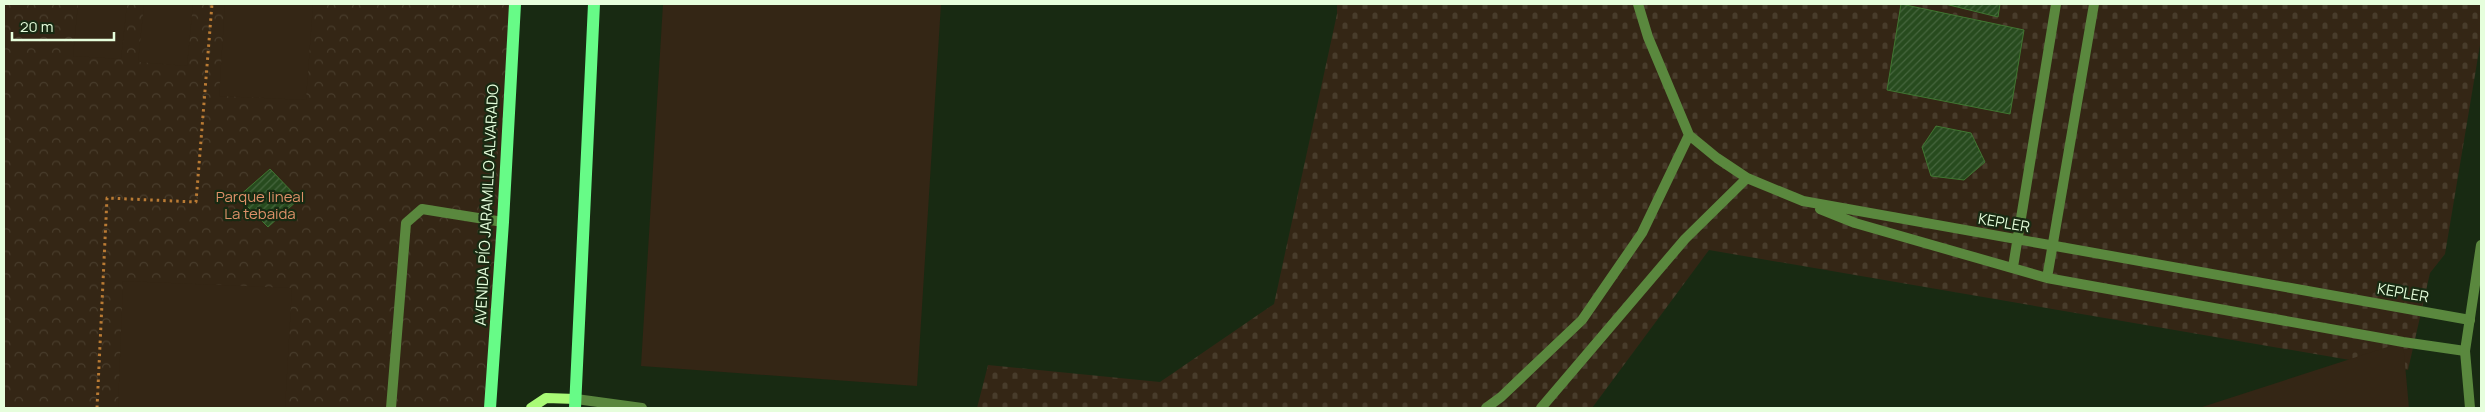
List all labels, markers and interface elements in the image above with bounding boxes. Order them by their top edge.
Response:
scale bar [12,10,115,42]
text: 20 m [20,16,53,37]
street label: AVENIDA PÍO JARAMILLO ALVARADO [470,83,503,326]
park label: Parque lineal La tebaida [216,186,304,224]
street label: KEPLER [1977,208,2032,237]
street label: KEPLER [2376,278,2431,307]

